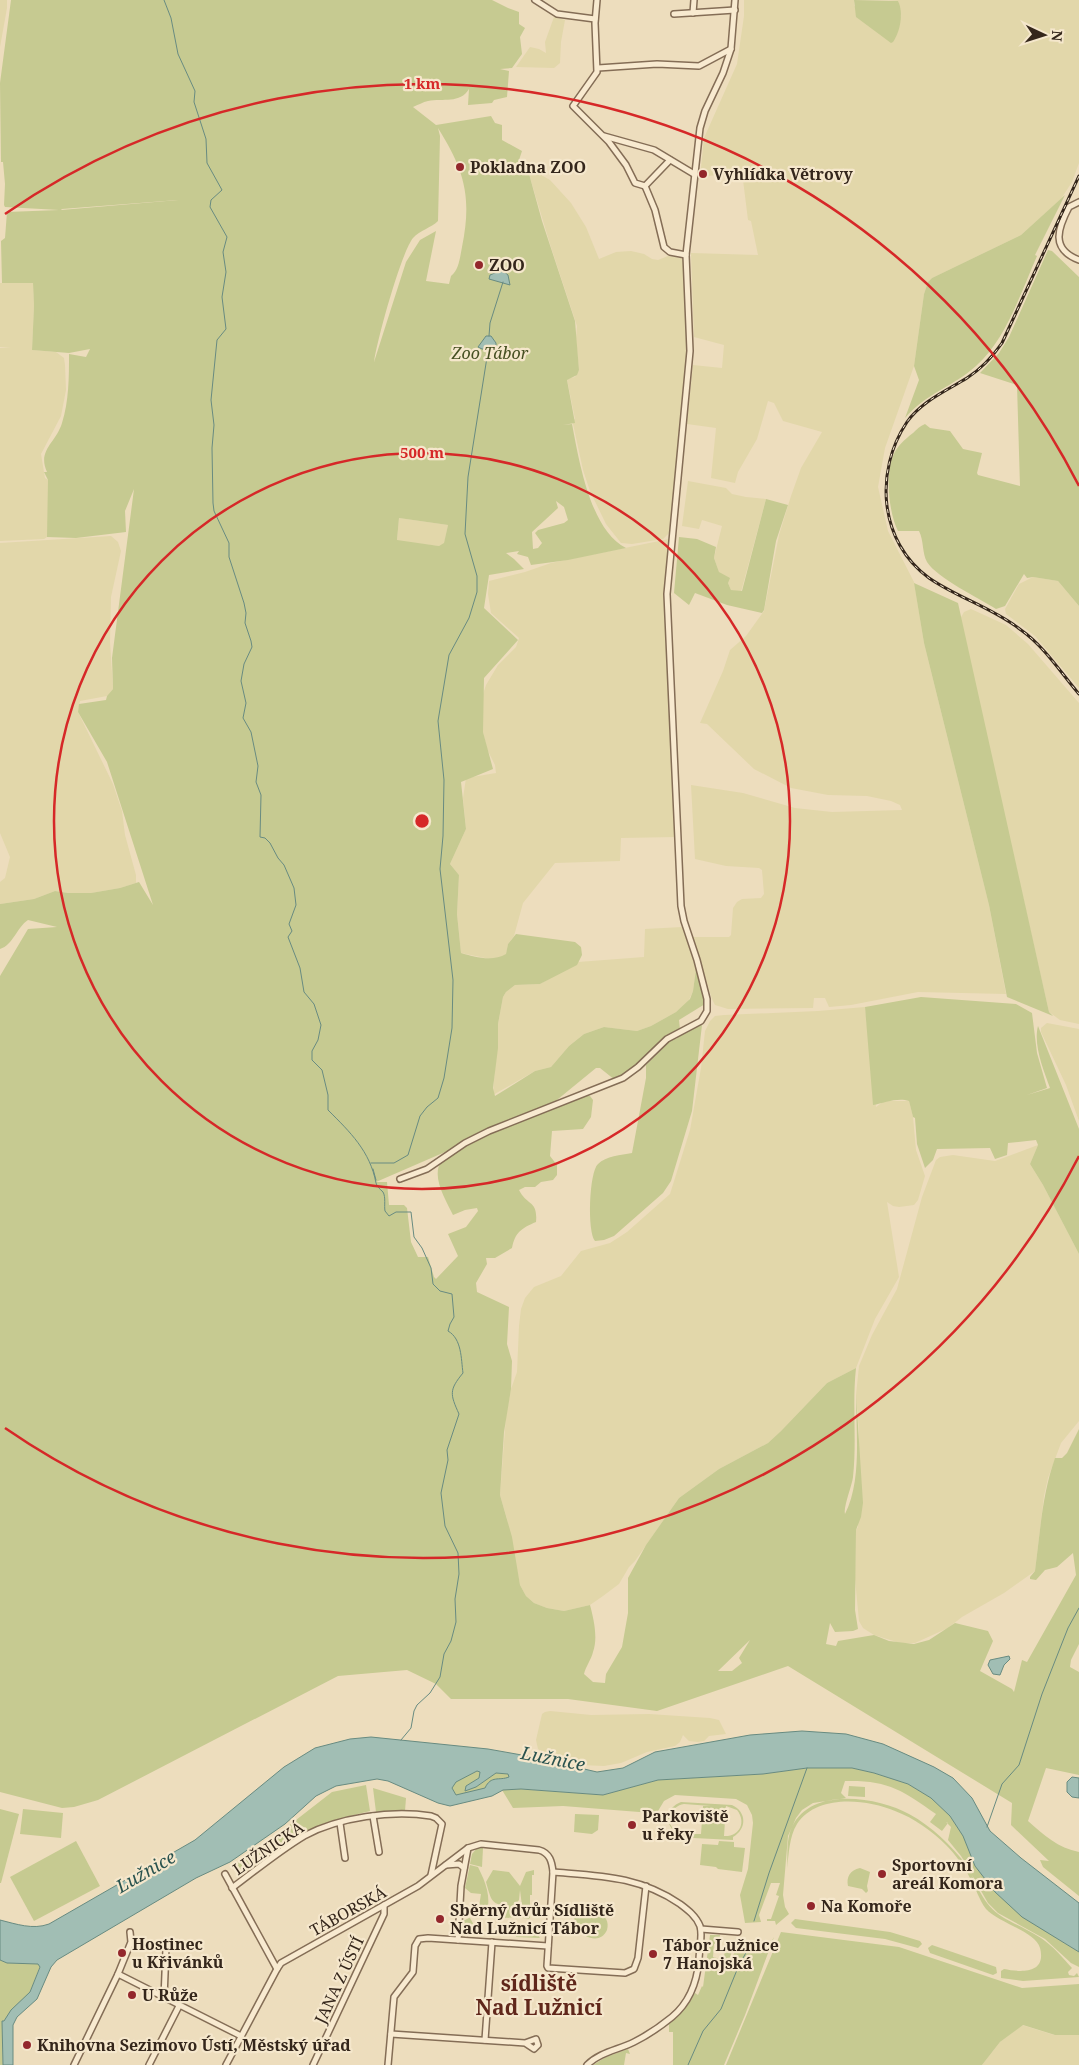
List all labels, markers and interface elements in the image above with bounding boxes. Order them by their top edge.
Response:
north arrow [1019,10,1069,60]
text: N [1048,30,1067,42]
text: 1 km [404,73,441,93]
place label: Pokladna ZOO [470,156,586,178]
marker: Pokladna ZOO [454,161,466,173]
place label: Vyhlídka Větrovy [713,163,853,185]
marker: Vyhlídka Větrovy [697,168,709,180]
place label: ZOO [489,254,525,276]
marker: ZOO [473,259,485,271]
park label: Zoo Tábor [451,342,529,364]
text: 500 m [400,442,444,462]
centre of rings [413,812,431,830]
water label: Lužnice [518,1740,588,1776]
place label: Parkoviště u řeky [642,1805,729,1845]
street label: LUŽNICKÁ [228,1816,308,1880]
marker: Parkoviště u řeky [626,1819,638,1831]
water label: Lužnice [110,1844,180,1898]
place label: Sportovní areál Komora [892,1854,1003,1894]
marker: Sportovní areál Komora [876,1868,888,1880]
street label: TÁBORSKÁ [306,1881,391,1941]
place label: Na Komoře [821,1895,912,1917]
place label: Sběrný dvůr Sídliště Nad Lužnicí Tábor [450,1899,614,1939]
marker: Na Komoře [805,1900,817,1912]
marker: Sběrný dvůr Sídliště Nad Lužnicí Tábor [434,1913,446,1925]
place label: Hostinec u Křivánků [132,1933,224,1973]
street label: JANA Z ÚSTÍ [309,1933,369,2028]
place label: Tábor Lužnice 7 Hanojská [663,1934,779,1974]
marker: Hostinec u Křivánků [116,1947,128,1959]
marker: Tábor Lužnice 7 Hanojská [647,1948,659,1960]
district label: sídliště Nad Lužnicí [476,1969,603,2021]
place label: U Růže [142,1984,198,2006]
marker: U Růže [126,1989,138,2001]
place label: Knihovna Sezimovo Ústí, Městský úřad [37,2034,351,2056]
marker: Knihovna Sezimovo Ústí, Městský úřad [21,2039,33,2051]

